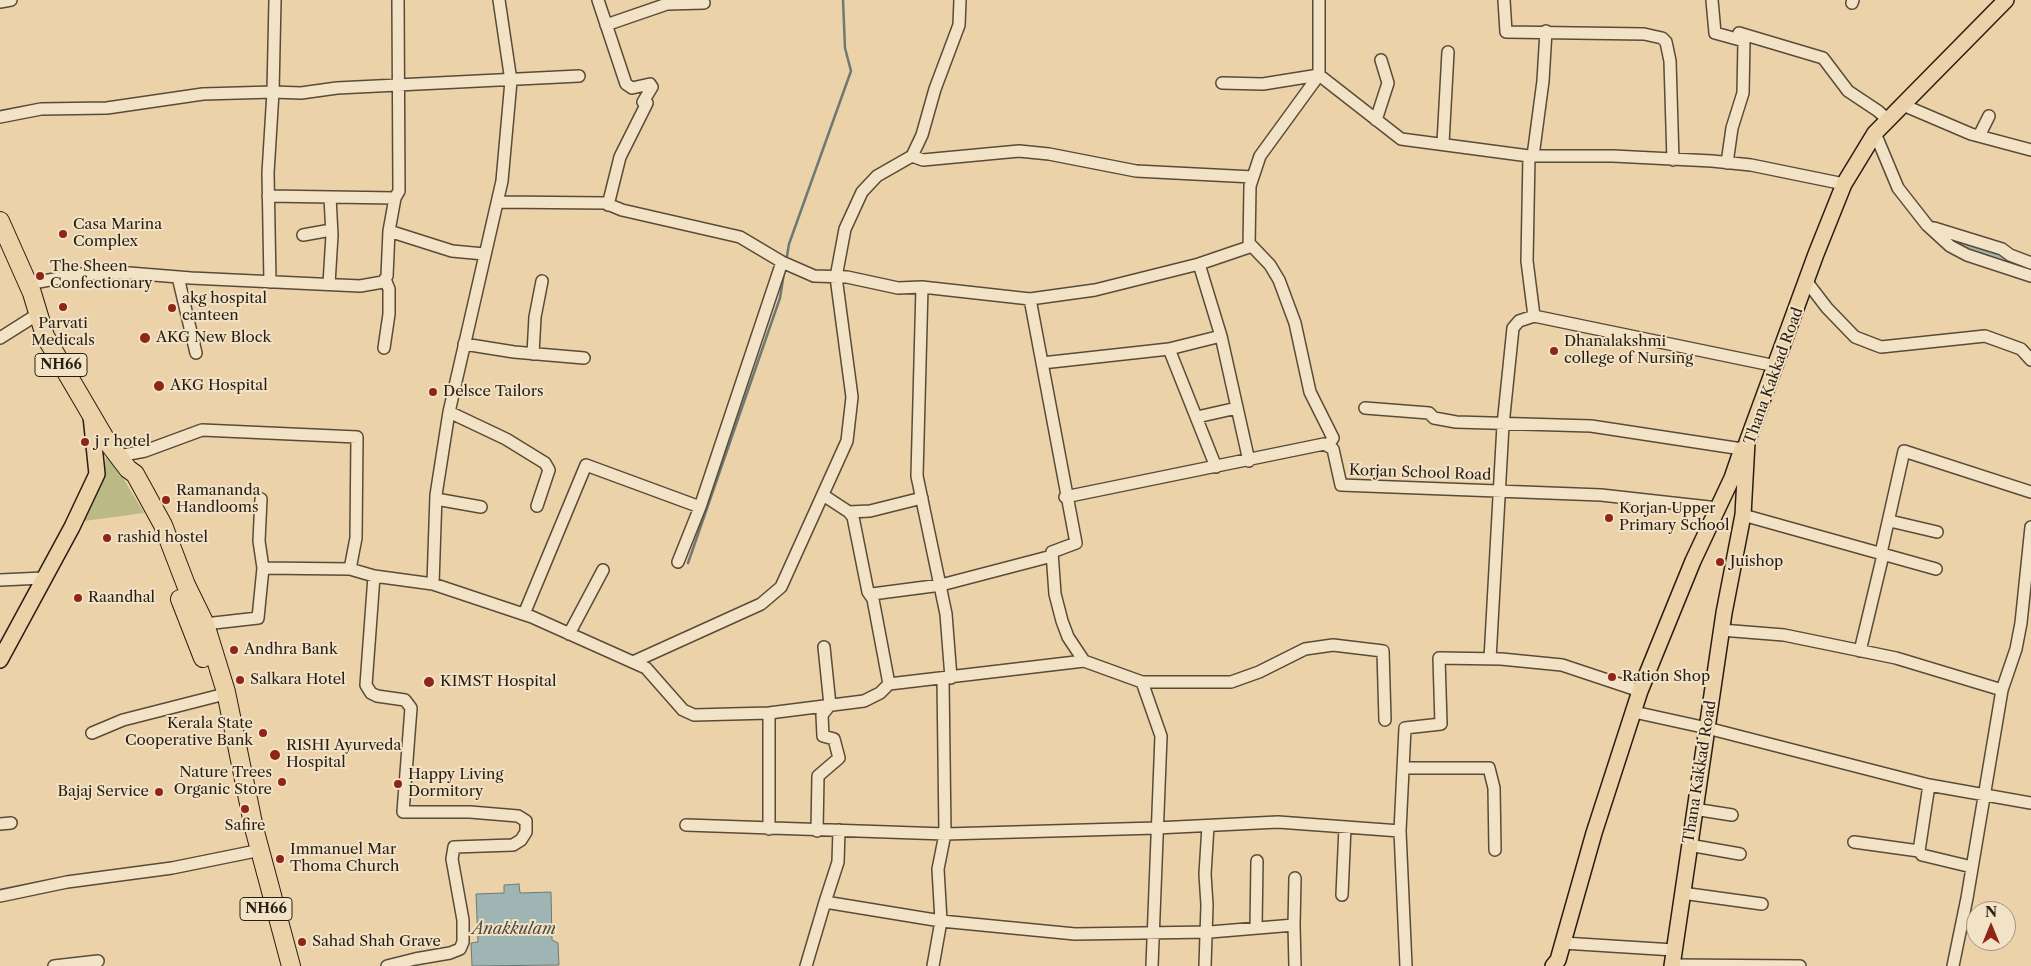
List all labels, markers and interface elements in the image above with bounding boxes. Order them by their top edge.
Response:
place label: Casa Marina Complex [73,216,162,251]
marker: Casa Marina Complex [57,228,69,240]
place label: The Sheen Confectionary [50,258,153,293]
marker: The Sheen Confectionary [34,270,46,282]
place label: akg hospital canteen [182,290,267,325]
marker: Parvati Medicals [57,301,69,313]
marker: akg hospital canteen [166,302,178,314]
street label: Thana Kakkad Road [1741,305,1807,447]
place label: Parvati Medicals [31,315,95,350]
place label: AKG New Block [156,329,271,347]
marker: AKG New Block [138,331,152,345]
place label: Dhanalakshmi college of Nursing [1564,333,1693,368]
marker: Dhanalakshmi college of Nursing [1548,345,1560,357]
road number: NH66 [35,354,87,376]
place label: AKG Hospital [170,377,268,395]
marker: AKG Hospital [152,379,166,393]
place label: Delsce Tailors [443,383,544,401]
marker: Delsce Tailors [427,386,439,398]
place label: j r hotel [95,433,150,451]
marker: j r hotel [79,436,91,448]
street label: Korjan School Road [1349,462,1491,484]
place label: Ramananda Handlooms [176,482,260,517]
marker: Ramananda Handlooms [160,494,172,506]
place label: Korjan Upper Primary School [1619,500,1729,535]
marker: Korjan Upper Primary School [1603,512,1615,524]
place label: rashid hostel [117,529,208,547]
marker: rashid hostel [101,532,113,544]
place label: Juishop [1730,553,1783,571]
marker: Juishop [1714,556,1726,568]
place label: Raandhal [88,589,155,607]
marker: Raandhal [72,592,84,604]
place label: Andhra Bank [244,641,338,659]
marker: Andhra Bank [228,644,240,656]
place label: Ration Shop [1622,668,1710,686]
place label: Salkara Hotel [250,671,346,689]
marker: Ration Shop [1606,671,1618,683]
place label: KIMST Hospital [440,673,556,691]
marker: Salkara Hotel [234,674,246,686]
marker: KIMST Hospital [422,675,436,689]
street label: Thana Kakkad Road [1680,699,1720,845]
place label: Kerala State Cooperative Bank [125,715,253,750]
marker: Kerala State Cooperative Bank [257,727,269,739]
place label: RISHI Ayurveda Hospital [286,737,401,772]
marker: RISHI Ayurveda Hospital [268,748,282,762]
place label: Nature Trees Organic Store [174,764,272,799]
place label: Happy Living Dormitory [408,766,503,801]
marker: Nature Trees Organic Store [276,776,288,788]
marker: Happy Living Dormitory [392,778,404,790]
place label: Bajaj Service [58,783,149,801]
marker: Bajaj Service [153,786,165,798]
marker: Safire [239,803,251,815]
place label: Safire [225,817,265,835]
place label: Immanuel Mar Thoma Church [290,841,399,876]
marker: Immanuel Mar Thoma Church [274,853,286,865]
road number: NH66 [240,898,292,921]
north arrow [1966,901,2016,951]
text: N [1985,903,1997,921]
water label: Anakkulam [472,919,556,939]
place label: Sahad Shah Grave [312,933,441,951]
marker: Sahad Shah Grave [296,936,308,948]

